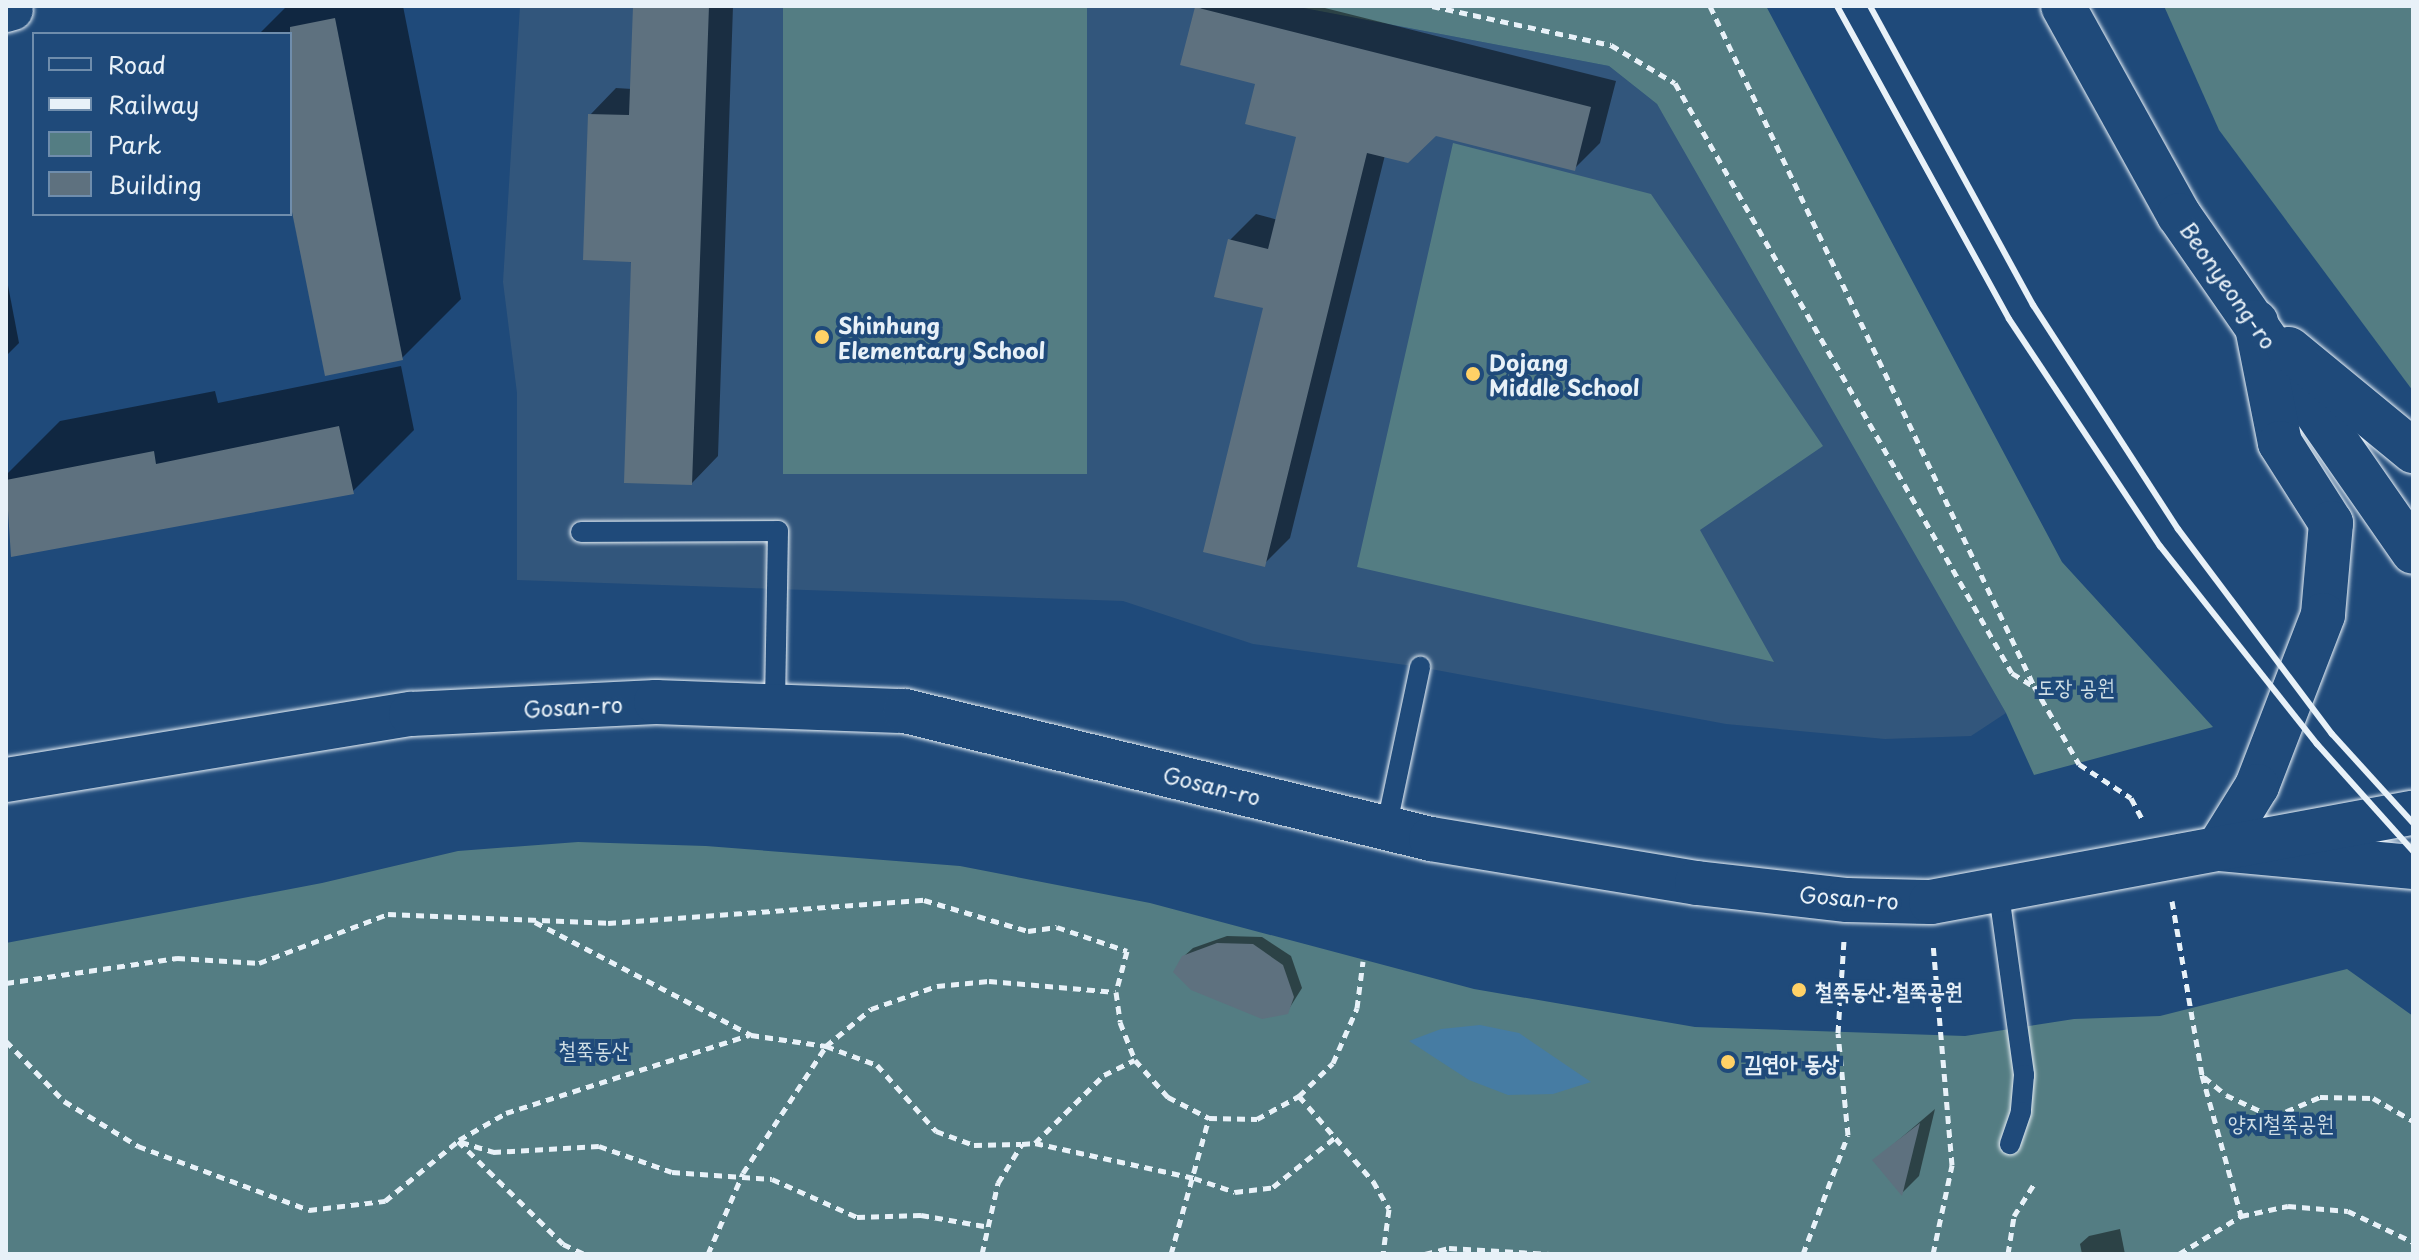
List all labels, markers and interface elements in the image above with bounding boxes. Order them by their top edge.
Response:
legend [32,32,292,216]
text: Road [108,46,166,82]
text: Railway [108,86,199,122]
text: Park [108,126,162,162]
text: Building [108,166,202,202]
street label: Beonyeong-ro [2176,217,2282,353]
place label: Shinhung Elementary School [838,311,1045,362]
marker: Shinhung Elementary School [813,328,831,346]
place label: Dojang Middle School [1489,348,1642,400]
marker: Dojang Middle School [1464,365,1482,383]
park label: 도장 공원 [2037,673,2115,699]
street label: Gosan-ro [523,690,623,722]
street label: Gosan-ro [1160,760,1264,810]
street label: Gosan-ro [1798,880,1900,914]
place label: 철쭉동산.철쭉공원 [1815,977,1963,1003]
marker: 철쭉동산.철쭉공원 [1790,981,1808,999]
park label: 철쭉동산 [559,1036,629,1062]
place label: 김연아 동상 [1744,1049,1840,1075]
marker: 김연아 동상 [1719,1053,1737,1071]
park label: 양지철쭉공원 [2228,1109,2334,1135]

